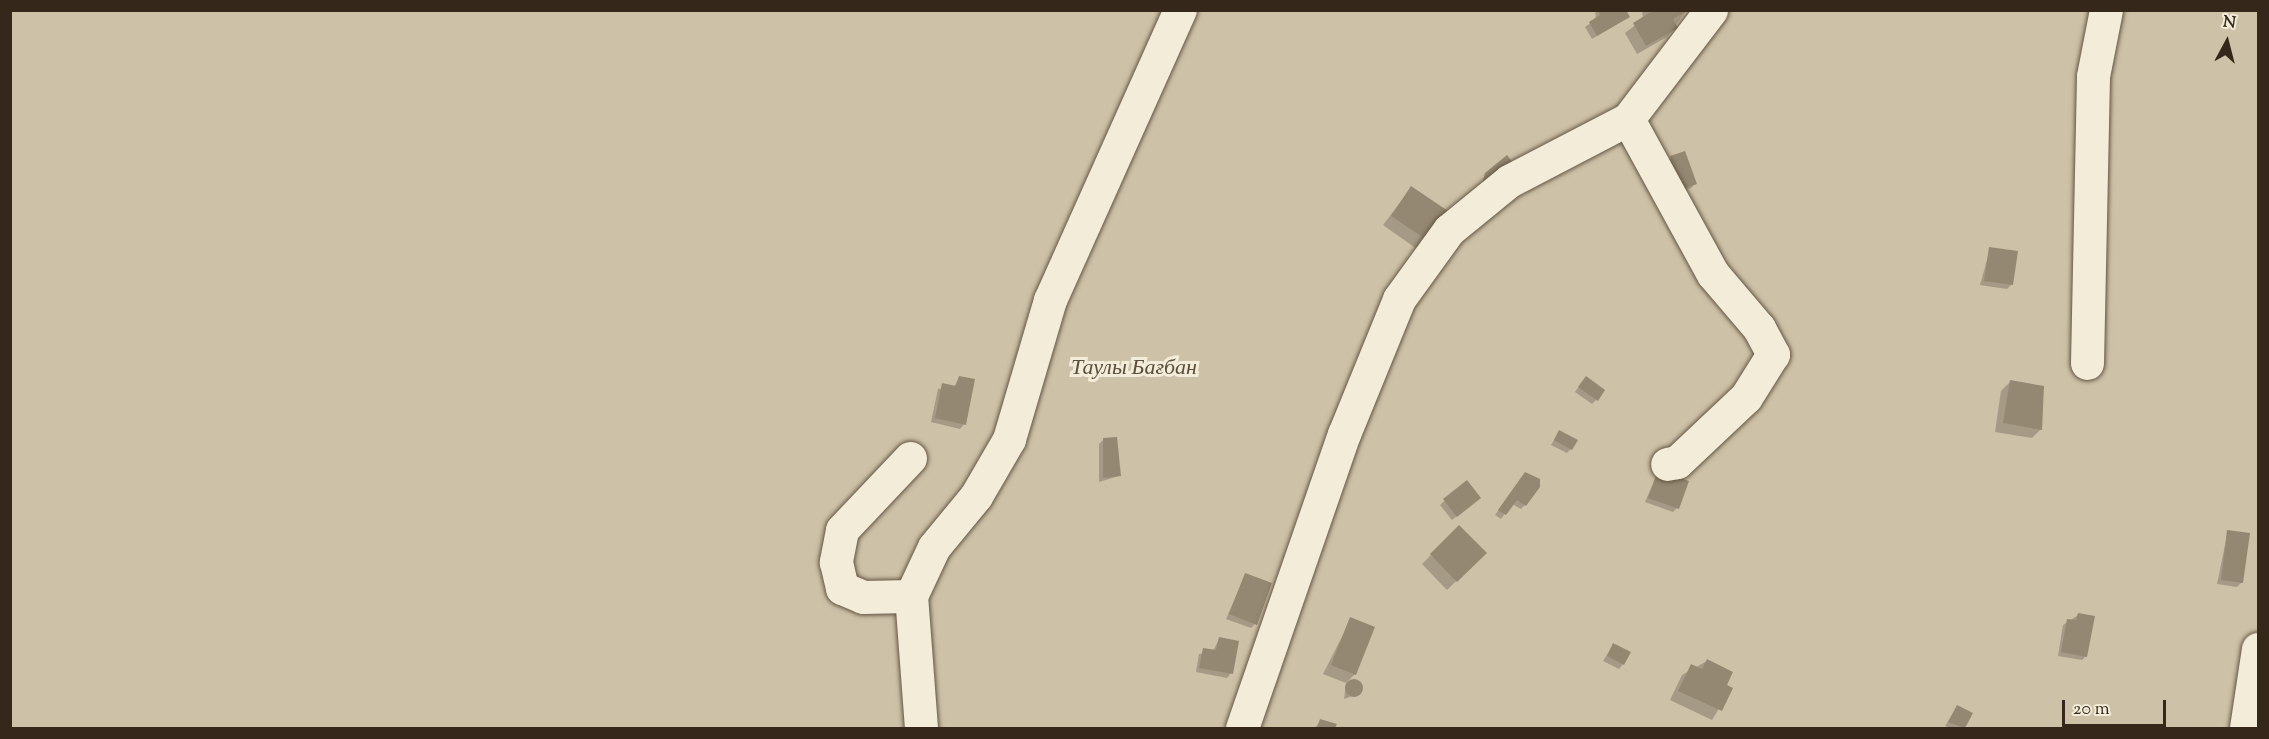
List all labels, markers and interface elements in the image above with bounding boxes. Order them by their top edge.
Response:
text: N [2222,11,2237,36]
north arrow [2197,12,2257,72]
park label: Таулы Бағбан [1071,357,1197,383]
scale bar [2065,688,2168,726]
text: 20 m [2073,697,2110,723]

